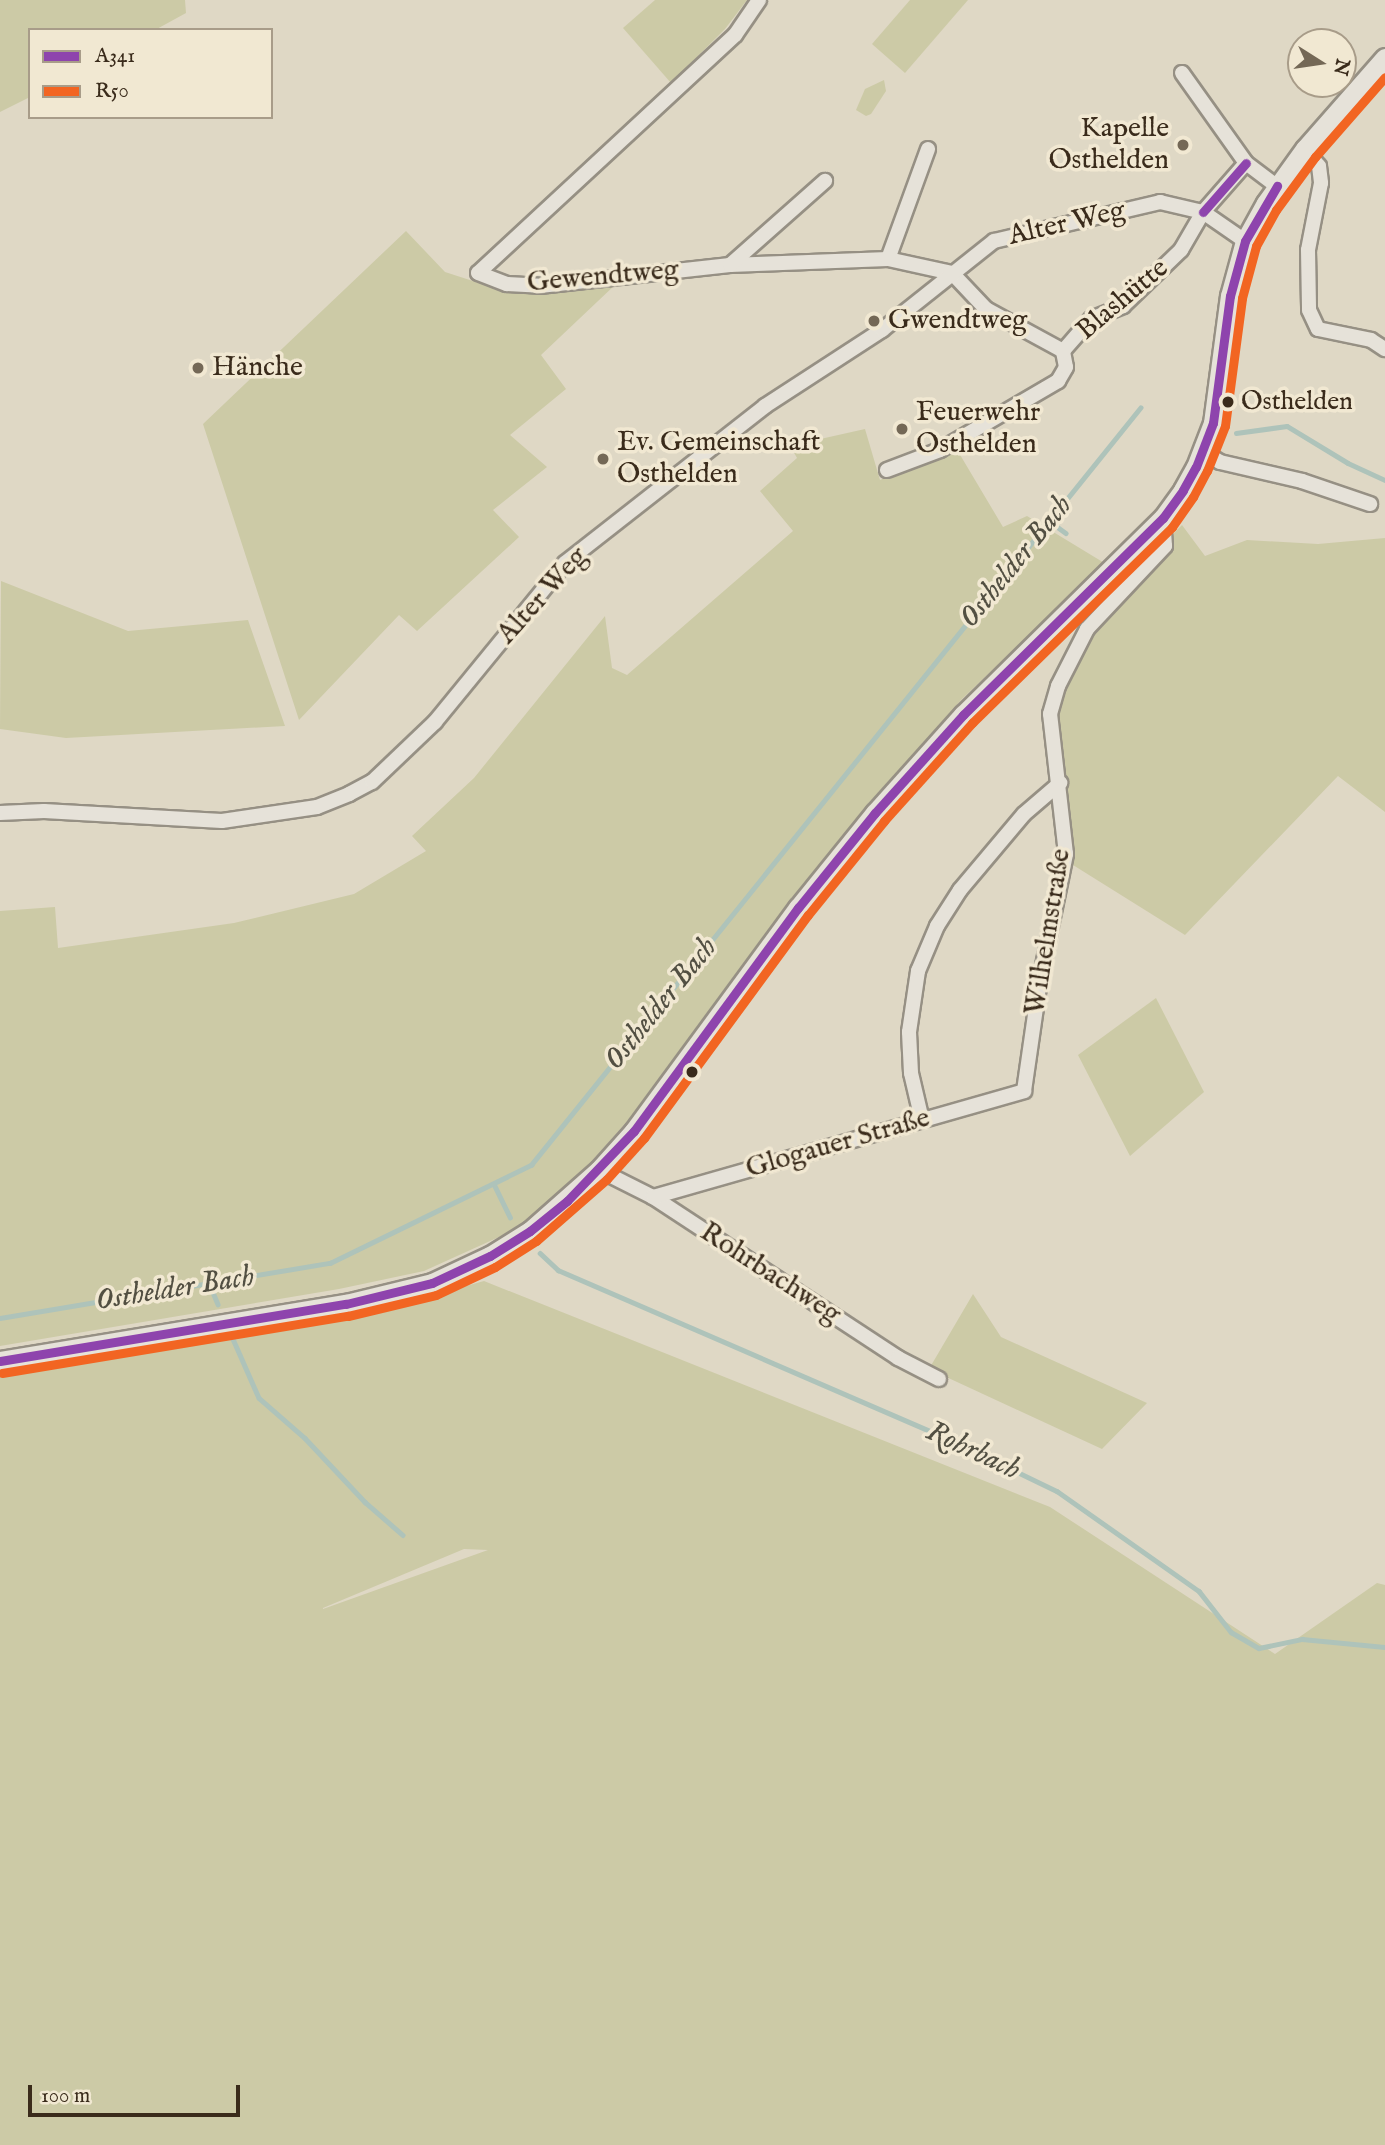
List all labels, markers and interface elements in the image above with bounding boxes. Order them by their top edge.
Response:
legend [28,28,273,119]
north arrow [1287,28,1357,98]
text: A341 [95,43,135,70]
text: N [1327,56,1354,77]
text: R50 [95,78,129,105]
place label: Kapelle Osthelden [1048,112,1169,178]
marker: Kapelle Osthelden [1175,137,1191,153]
street label: Alter Weg [1005,194,1129,254]
street label: Blashütte [1070,252,1176,348]
street label: Gewendtweg [526,254,680,300]
place label: Gwendtweg [888,304,1027,338]
marker: Gwendtweg [866,313,882,329]
place label: Hänche [212,351,303,385]
marker: Hänche [190,360,206,376]
place label: Osthelden [1241,386,1353,418]
marker: Osthelden [1221,395,1235,409]
place label: Feuerwehr Osthelden [916,396,1040,462]
marker: Feuerwehr Osthelden [894,421,910,437]
place label: Ev. Gemeinschaft Osthelden [617,426,820,492]
marker: Ev. Gemeinschaft Osthelden [595,451,611,467]
water label: Osthelder Bach [952,489,1080,635]
street label: Alter Weg [491,541,595,651]
street label: Wilhelmstraße [1019,846,1079,1018]
water label: Osthelder Bach [597,931,725,1077]
unlabelled marker [685,1065,699,1079]
street label: Glogauer Straße [742,1102,934,1186]
street label: Rohrbachweg [693,1216,847,1332]
water label: Osthelder Bach [93,1259,257,1319]
water label: Rohrbach [920,1414,1026,1488]
scale bar [32,2072,243,2116]
text: 100 m [41,2083,90,2110]

